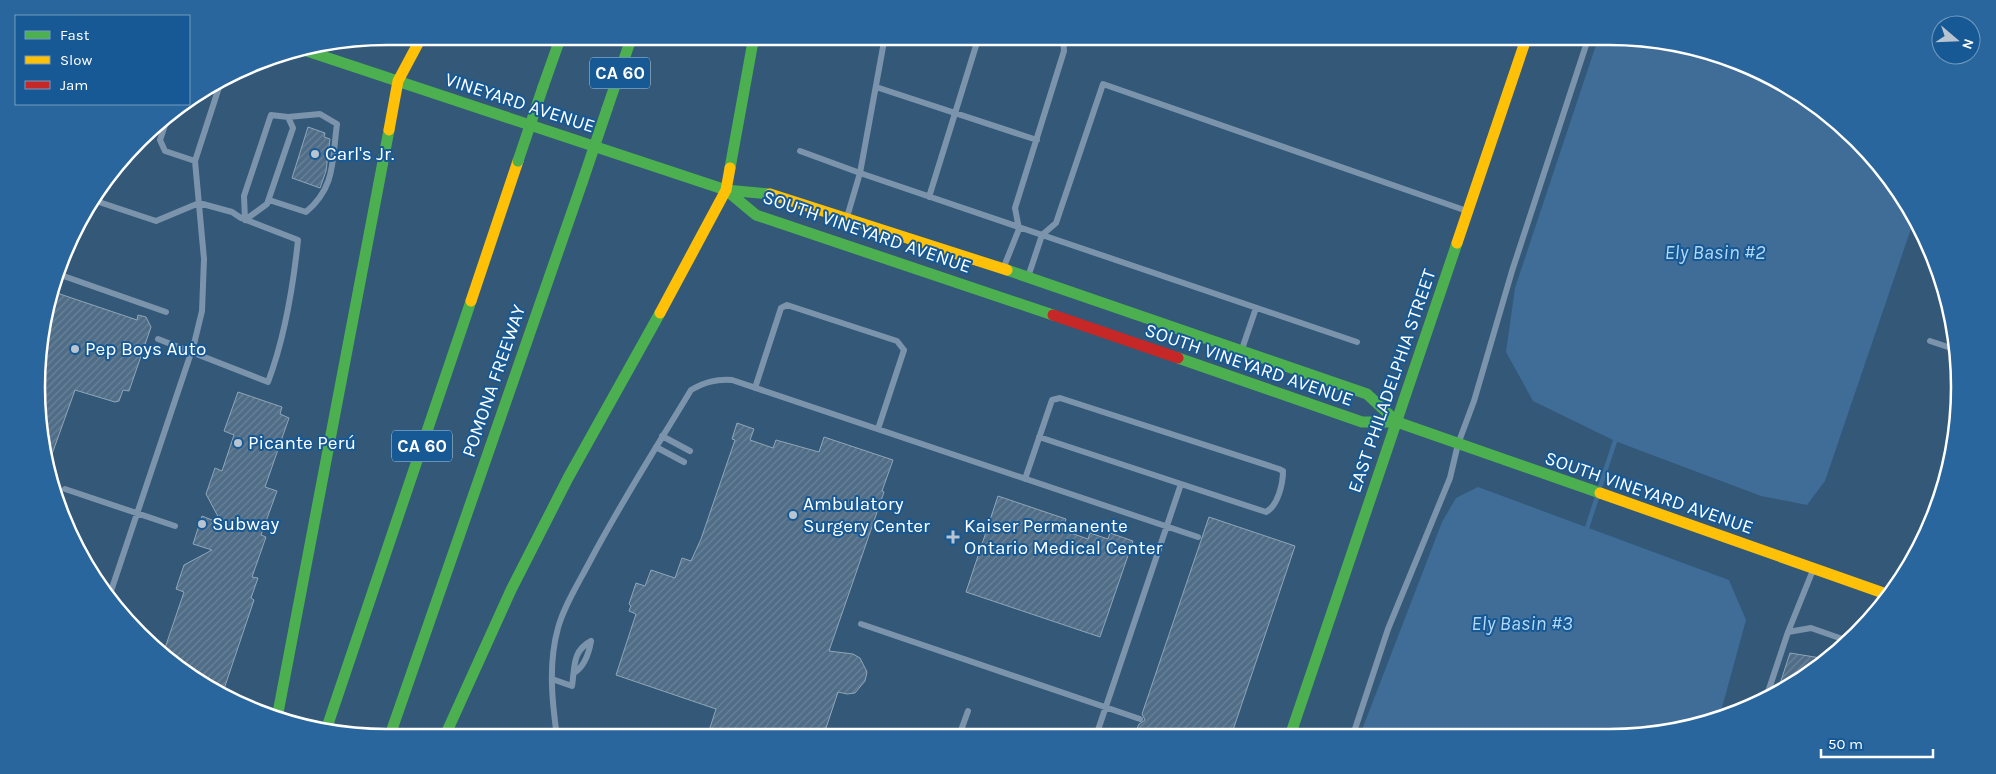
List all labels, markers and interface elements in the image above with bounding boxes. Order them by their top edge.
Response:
legend [15,15,190,105]
north arrow [1931,15,1981,65]
text: Fast [60,26,90,44]
text: N [1958,37,1977,52]
text: Slow [60,51,92,69]
road number: CA 60 [590,58,650,88]
street label: VINEYARD AVENUE [442,68,598,138]
text: Jam [60,76,88,94]
place label: Carl's Jr. [325,143,394,165]
marker: Carl's Jr. [309,148,321,160]
street label: SOUTH VINEYARD AVENUE [760,186,974,278]
water label: Ely Basin #2 [1664,241,1766,264]
street label: EAST PHILADELPHIA STREET [1343,266,1441,496]
street label: POMONA FREEWAY [458,301,531,460]
street label: SOUTH VINEYARD AVENUE [1142,319,1356,411]
place label: Pep Boys Auto [85,338,206,360]
marker: Pep Boys Auto [69,343,81,355]
road number: CA 60 [392,431,452,462]
place label: Picante Perú [248,432,356,454]
marker: Picante Perú [232,437,244,449]
street label: SOUTH VINEYARD AVENUE [1542,447,1756,539]
place label: Ambulatory Surgery Center [803,493,930,537]
marker: Ambulatory Surgery Center [787,509,799,521]
place label: Subway [212,513,279,535]
place label: Kaiser Permanente Ontario Medical Center [964,515,1162,559]
marker: Subway [196,518,208,530]
marker: Kaiser Permanente Ontario Medical Center [946,530,960,544]
water label: Ely Basin #3 [1471,612,1573,635]
scale bar [1821,726,1934,758]
text: 50 m [1828,735,1863,753]

